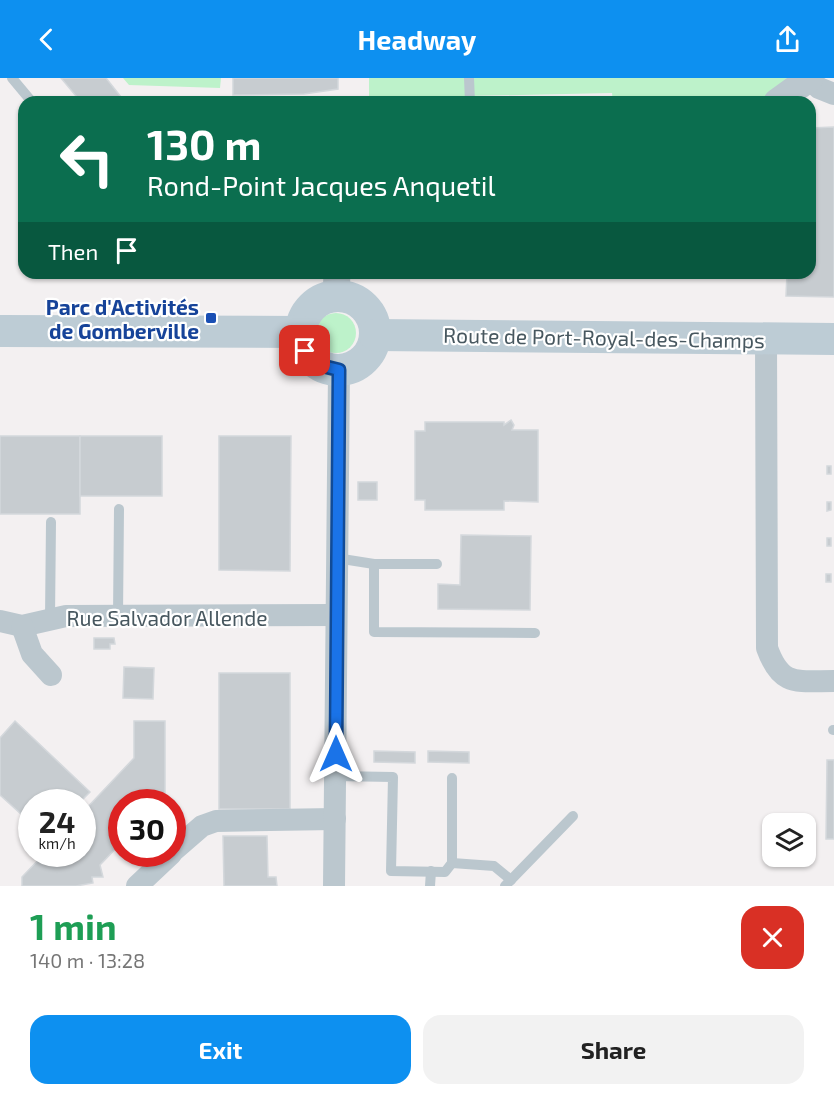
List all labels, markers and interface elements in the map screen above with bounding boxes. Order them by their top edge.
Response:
icon: back [30,23,63,56]
text: Headway [358,23,476,55]
icon: share [771,23,804,56]
text: 130 m [147,118,262,168]
icon: left [48,120,126,198]
text: Rond-Point Jacques Anquetil [147,169,496,201]
icon: arrive [110,234,143,267]
text: Then [48,238,98,264]
place label: Parc d'Activités de Gomberville [46,294,199,343]
marker: Parc d'Activités de Gomberville [204,311,218,325]
street label: Route de Port-Royal-des-Champs [443,322,765,352]
pin [279,325,330,376]
icon: arrive [288,334,321,367]
street label: Rue Salvador Allende [67,605,268,630]
position arrow [304,722,368,786]
speed limit sign: 30 [108,789,186,867]
text: 24 [39,803,75,839]
map controls [762,813,816,867]
button: layers [762,813,816,867]
text: km/h [38,834,76,852]
text: 1 min [30,904,117,947]
button: close [741,906,804,969]
text: 140 m · 13:28 [30,948,145,972]
button: Exit [30,1015,411,1084]
button: Share [423,1015,804,1084]

